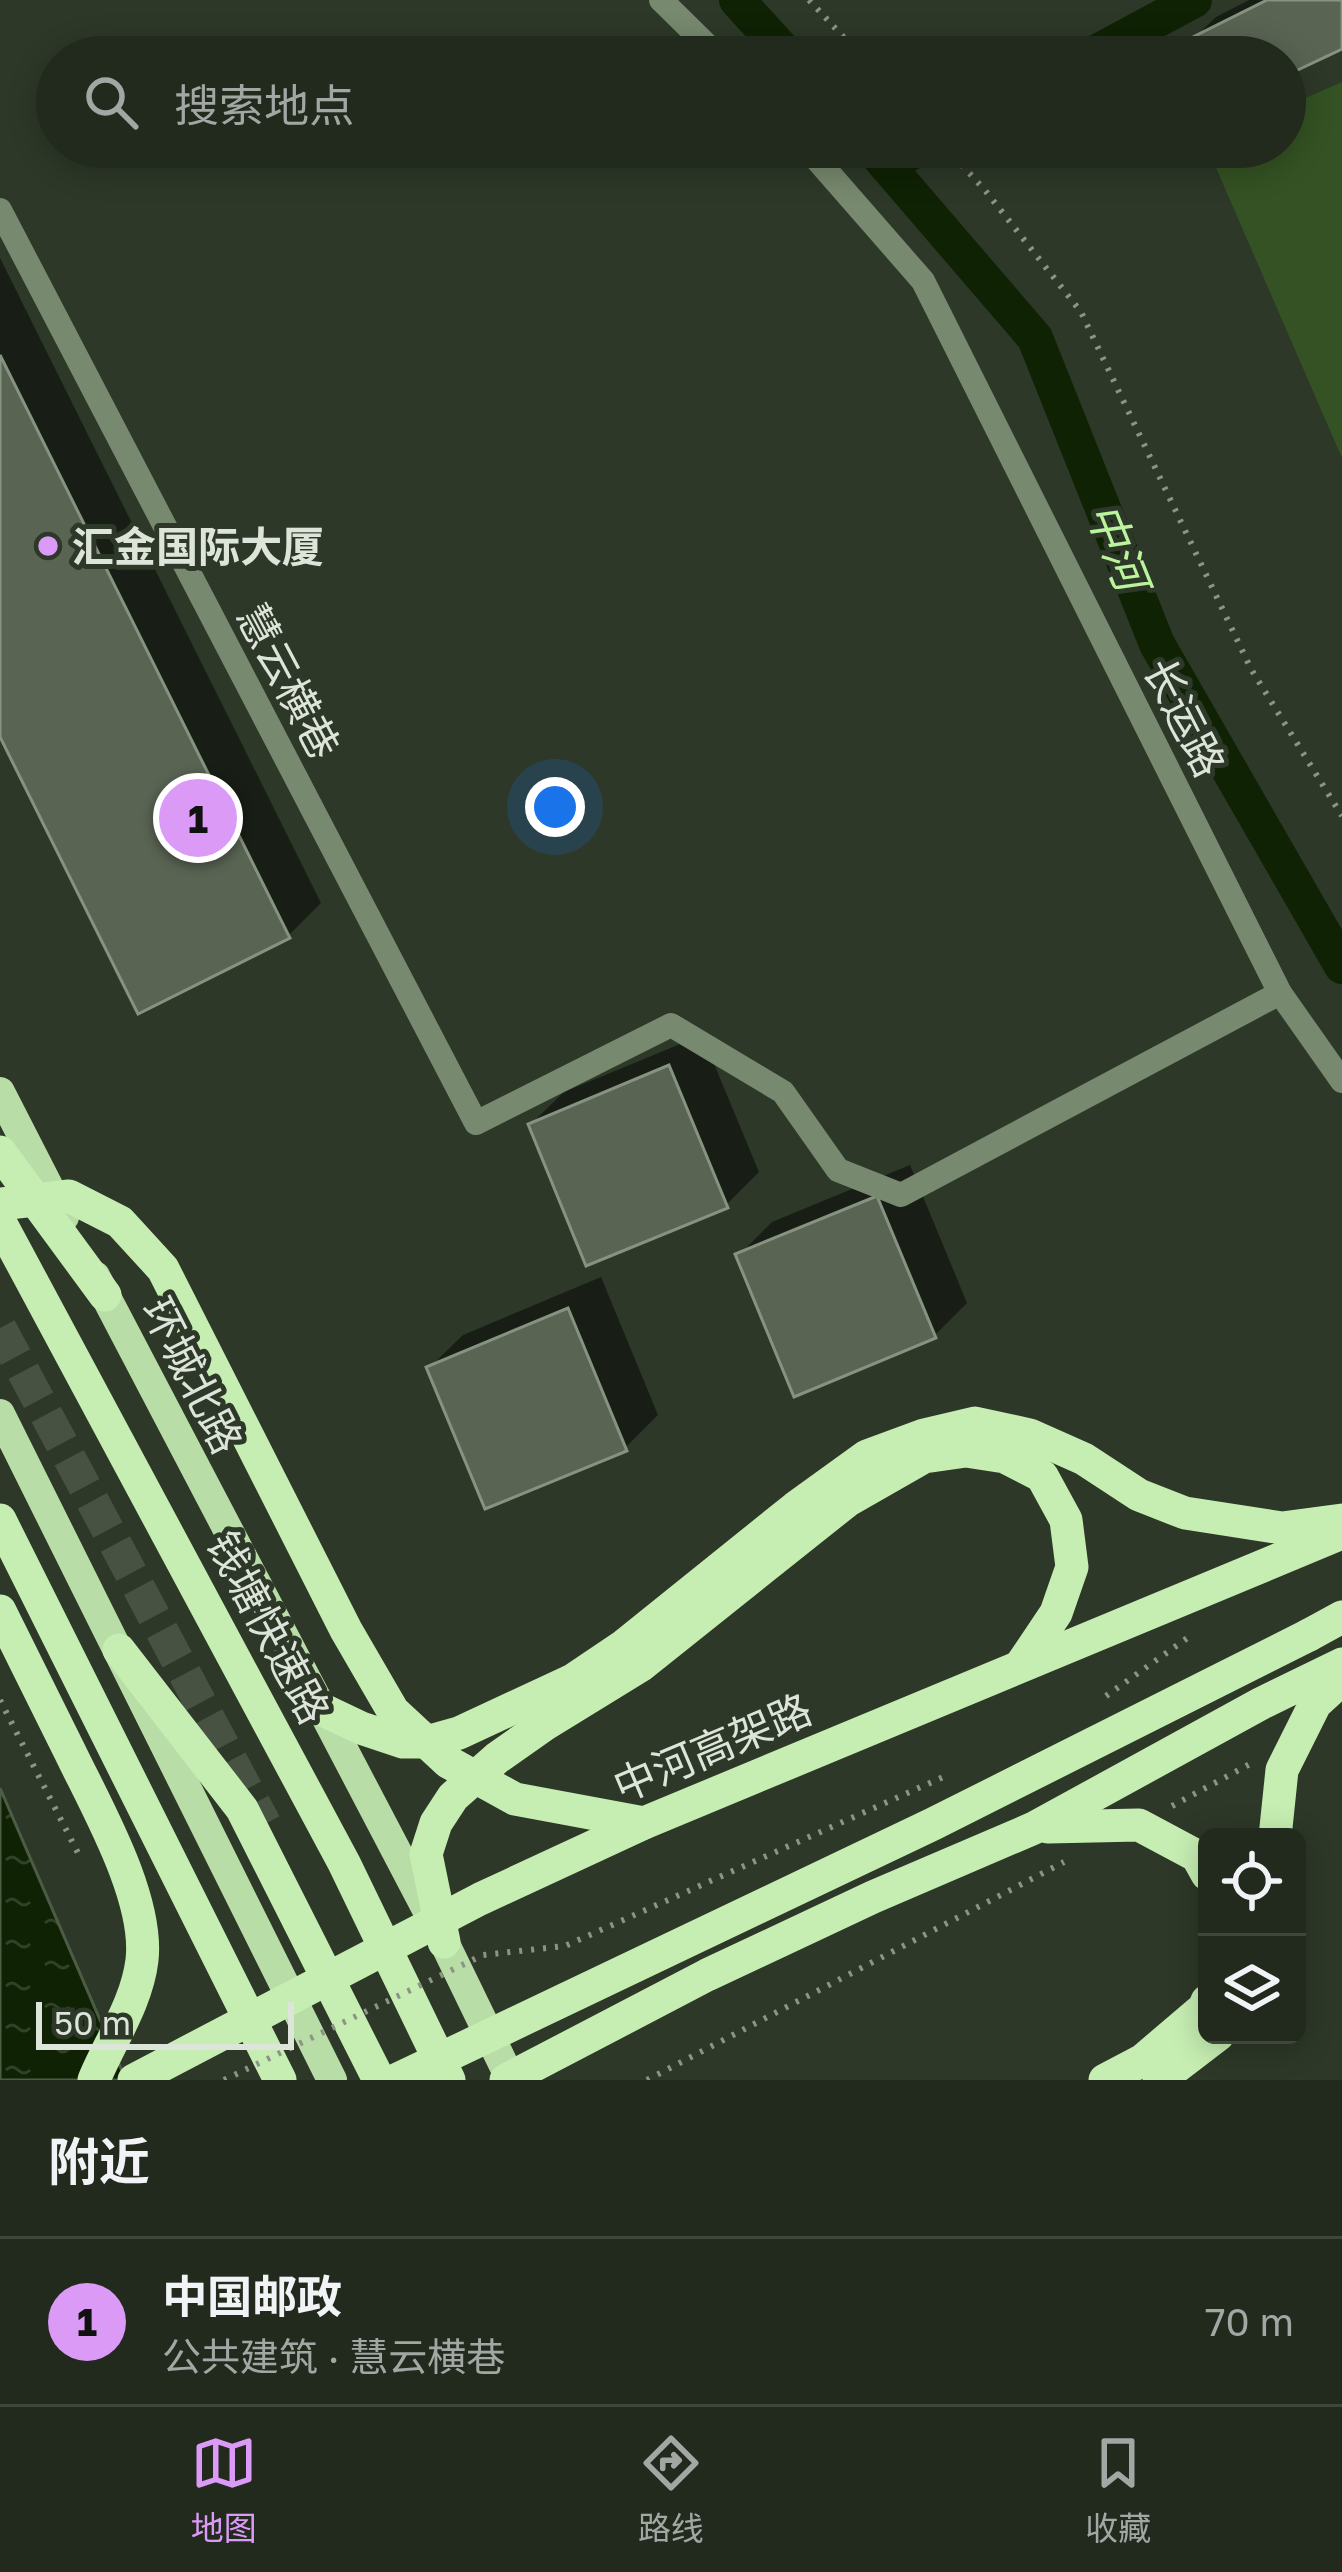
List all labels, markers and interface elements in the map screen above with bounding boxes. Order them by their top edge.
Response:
search box [36,36,1306,168]
icon: search [78,69,144,135]
text: 搜索地点 [174,78,354,132]
water label: 中河 [1076,494,1163,605]
place label: 汇金国际大厦 [72,521,324,571]
marker: 汇金国际大厦 [35,533,61,559]
street label: 慧云横巷 [227,595,351,767]
street label: 长运路 [1134,650,1236,784]
pin: 1 [159,773,237,863]
your location [525,777,585,837]
street label: 环城北路 [133,1289,253,1461]
street label: 钱塘快速路 [198,1523,340,1731]
street label: 中河高架路 [606,1683,818,1811]
map controls [1198,1828,1306,2044]
button: locate [1198,1828,1306,1936]
button: layers [1198,1936,1306,2044]
scale bar [36,1996,294,2049]
text: 50 m [54,2003,131,2042]
text: 附近 [48,2130,150,2191]
text: 中国邮政 [162,2269,342,2323]
text: 1 [77,2298,97,2345]
text: 70 m [1205,2298,1294,2345]
text: 公共建筑 · 慧云横巷 [162,2333,505,2380]
tab: 地图 [191,2430,257,2550]
tab: 路线 [638,2430,704,2550]
tab: 收藏 [1085,2430,1151,2550]

